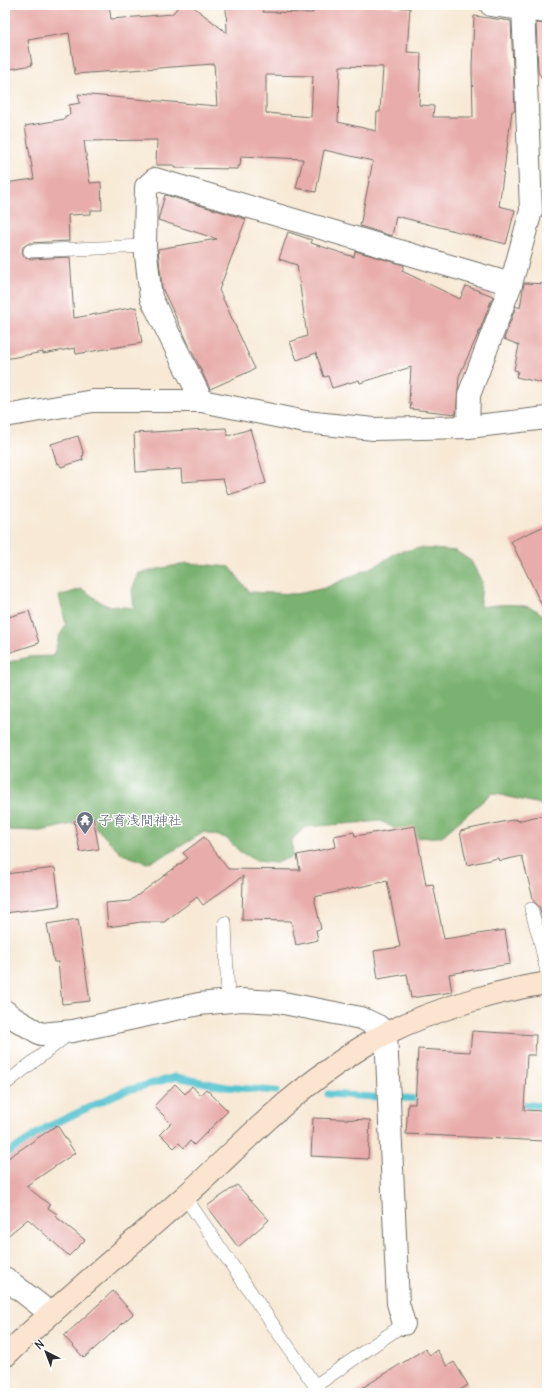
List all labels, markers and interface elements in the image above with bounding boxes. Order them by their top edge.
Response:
temple icon: 子育浅間神社 [75,810,95,835]
place label: 子育浅間神社 [98,811,182,829]
north arrow [26,1332,66,1372]
text: N [32,1337,47,1352]

